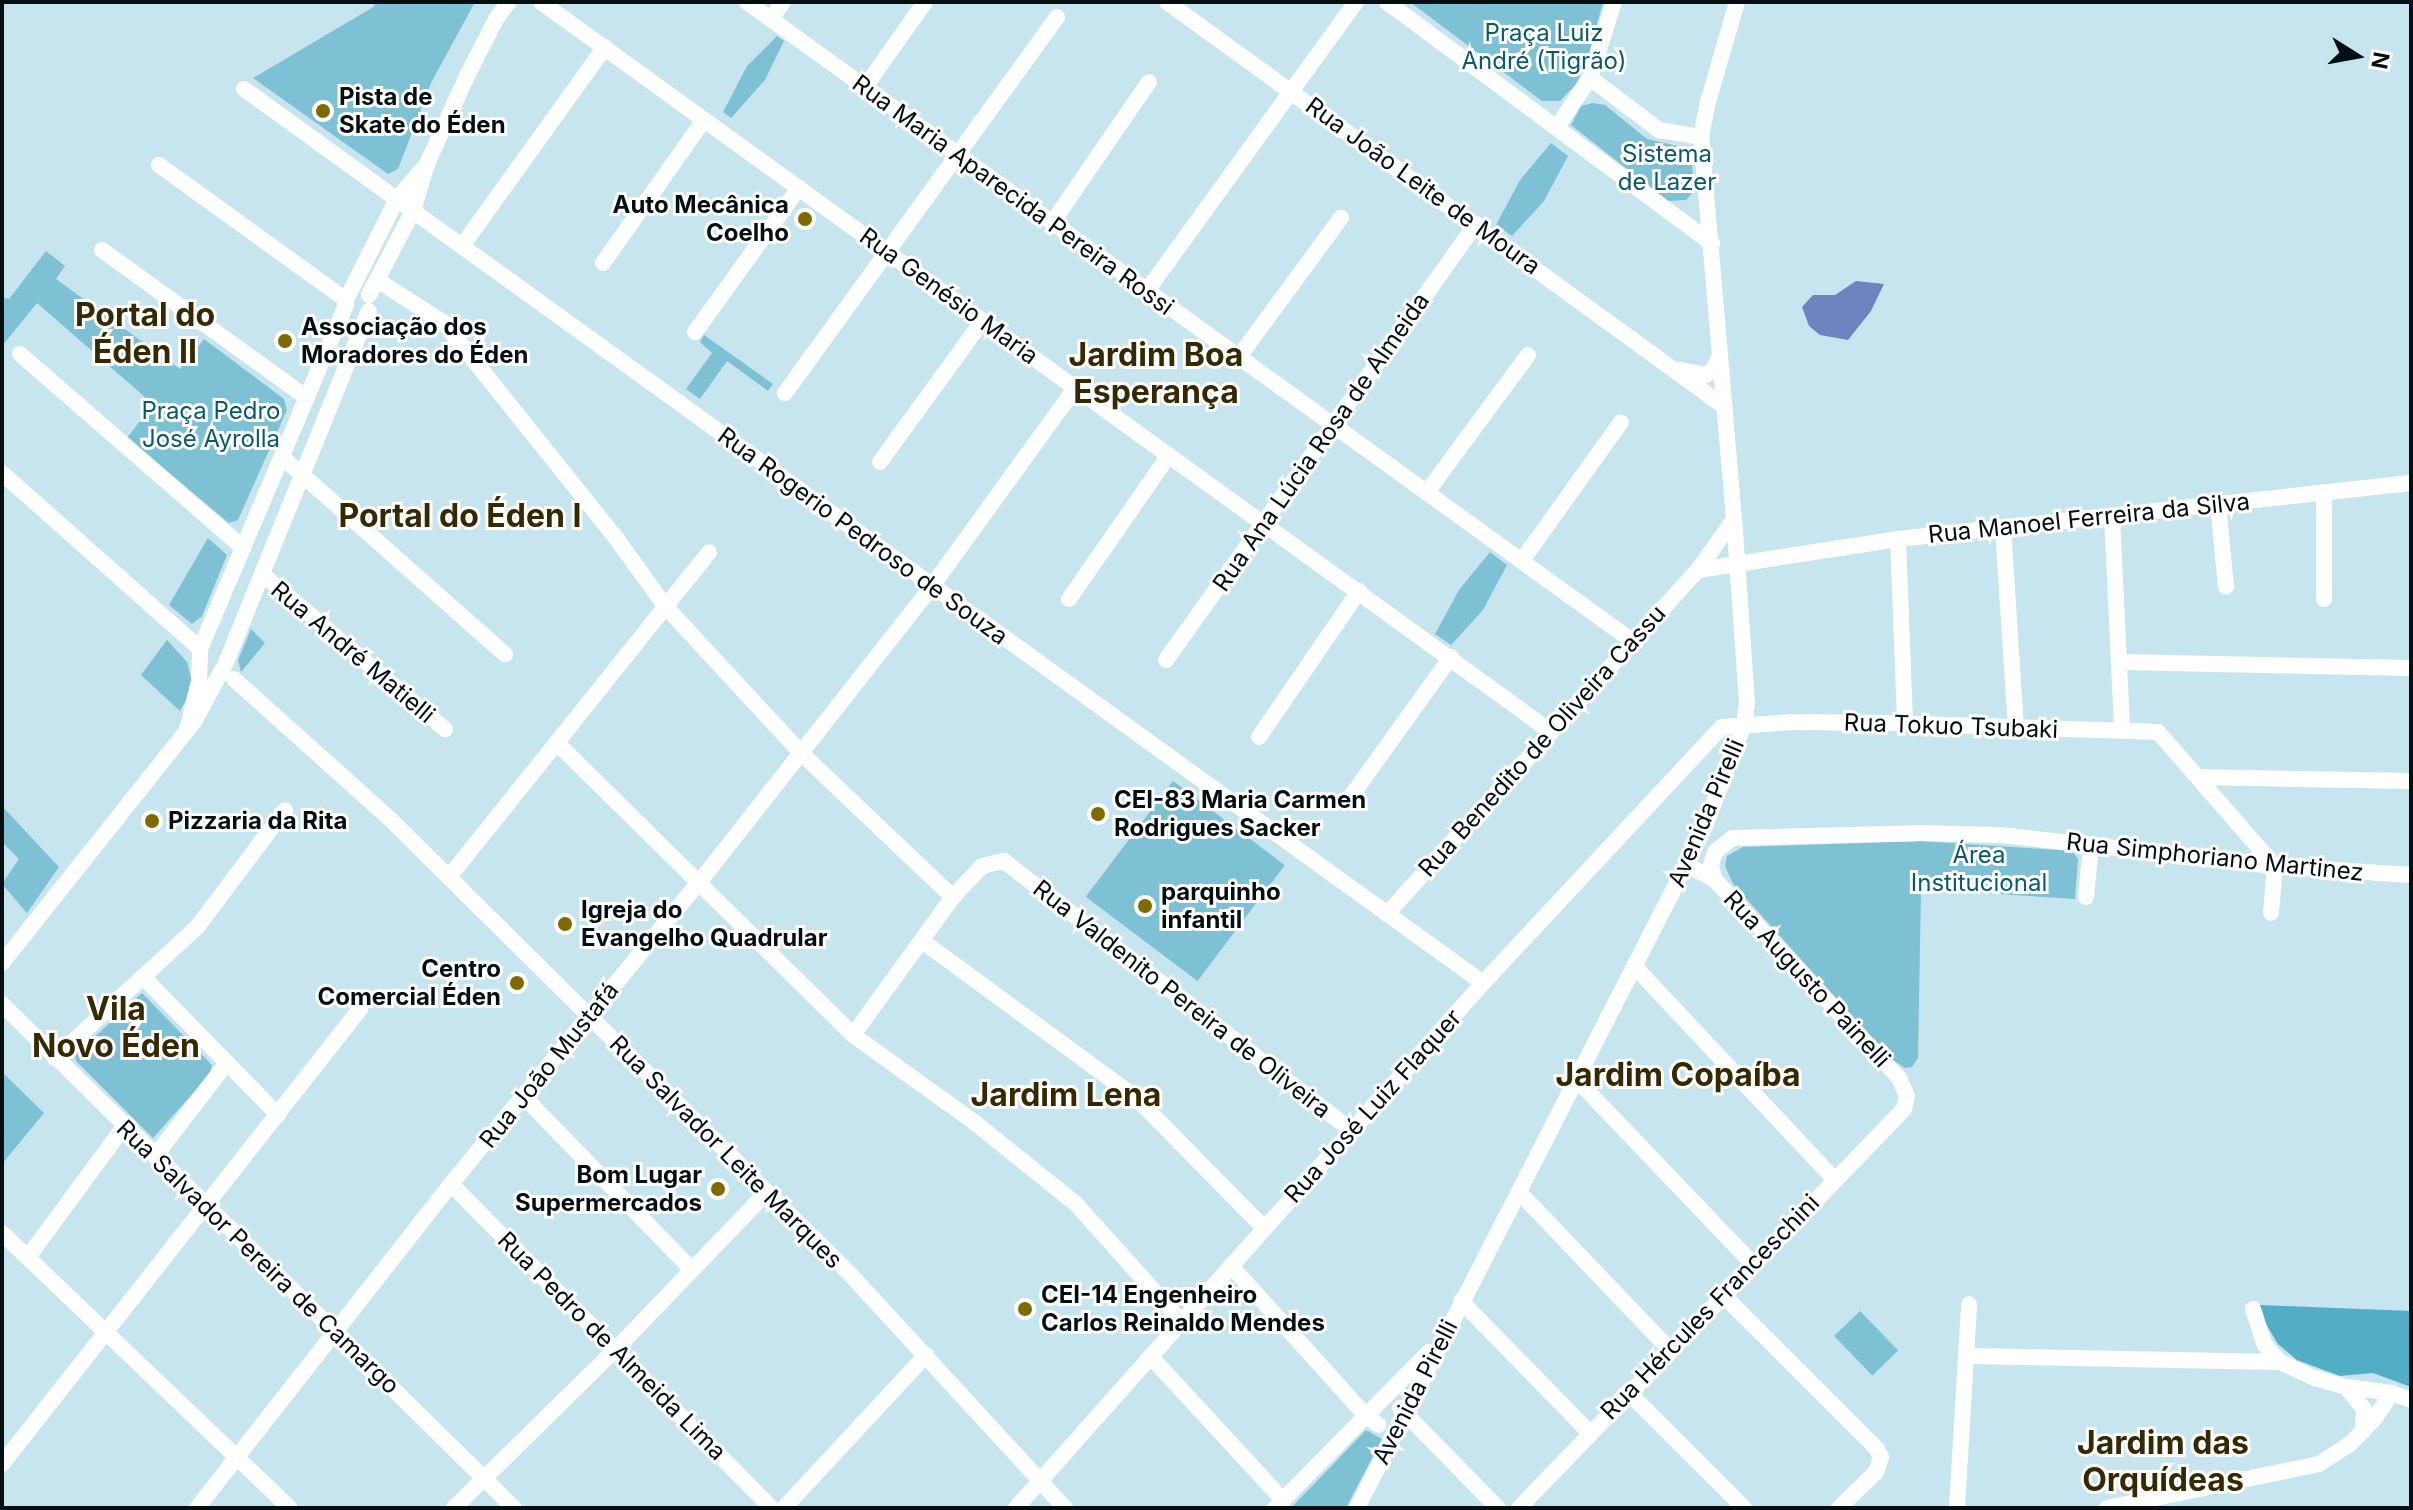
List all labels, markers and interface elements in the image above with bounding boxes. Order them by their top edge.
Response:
north arrow [2317,16,2397,96]
park label: Praça Luiz André (Tigrão) [1462,19,1626,75]
text: N [2366,50,2395,71]
street label: Rua Maria Aparecida Pereira Rossi [847,69,1179,321]
place label: Pista de Skate do Éden [339,83,506,139]
street label: Rua João Leite de Moura [1300,91,1546,281]
marker: Pista de Skate do Éden [314,102,332,120]
park label: Sistema de Lazer [1618,140,1716,196]
place label: Auto Mecânica Coelho [613,191,789,247]
marker: Auto Mecânica Coelho [796,210,814,228]
street label: Rua Genésio Maria [854,222,1044,370]
street label: Rua Ana Lúcia Rosa de Almeida [1207,287,1435,597]
district label: Portal do Éden II [75,297,215,372]
place label: Associação dos Moradores do Éden [301,313,528,369]
marker: Associação dos Moradores do Éden [276,332,294,350]
district label: Jardim Boa Esperança [1069,337,1243,412]
park label: Praça Pedro José Ayrolla [142,397,280,453]
street label: Rua Rogerio Pedroso de Souza [712,421,1014,651]
street label: Rua Manoel Ferreira da Silva [1927,487,2251,549]
district label: Portal do Éden I [339,497,581,535]
street label: Rua André Matielli [265,575,441,729]
street label: Rua Benedito de Oliveira Cassu [1413,599,1671,883]
street label: Rua Tokuo Tsubaki [1843,708,2059,744]
street label: Avenida Pirelli [1662,735,1750,891]
place label: CEI-83 Maria Carmen Rodrigues Sacker [1114,786,1366,842]
marker: CEI-83 Maria Carmen Rodrigues Sacker [1089,805,1107,823]
place label: Pizzaria da Rita [168,807,347,835]
marker: Pizzaria da Rita [143,812,161,830]
street label: Rua Simphoriano Martinez [2065,827,2365,887]
park label: Área Institucional [1911,841,2047,897]
street label: Rua Valdenito Pereira de Oliveira [1028,874,1336,1124]
place label: parquinho infantil [1161,878,1281,934]
street label: Rua Augusto Painelli [1718,885,1896,1073]
place label: Igreja do Evangelho Quadrular [581,896,827,952]
marker: parquinho infantil [1136,897,1154,915]
marker: Igreja do Evangelho Quadrular [556,915,574,933]
place label: Centro Comercial Éden [317,955,501,1011]
marker: Centro Comercial Éden [508,974,526,992]
street label: Rua João Mustafá [473,976,625,1154]
district label: Vila Novo Éden [32,991,200,1066]
street label: Rua José Luiz Flaquer [1279,1003,1467,1209]
street label: Rua Salvador Leite Marques [604,1030,848,1274]
district label: Jardim Copaíba [1555,1056,1801,1094]
district label: Jardim Lena [971,1076,1161,1114]
street label: Rua Salvador Pereira de Camargo [111,1114,405,1400]
place label: Bom Lugar Supermercados [515,1161,702,1217]
marker: Bom Lugar Supermercados [709,1180,727,1198]
street label: Rua Hércules Franceschini [1595,1188,1825,1426]
street label: Rua Pedro de Almeida Lima [492,1226,732,1466]
place label: CEI-14 Engenheiro Carlos Reinaldo Mendes [1041,1281,1325,1337]
marker: CEI-14 Engenheiro Carlos Reinaldo Mendes [1016,1300,1034,1318]
street label: Avenida Pirelli [1366,1315,1464,1469]
district label: Jardim das Orquídeas [2077,1425,2249,1500]

